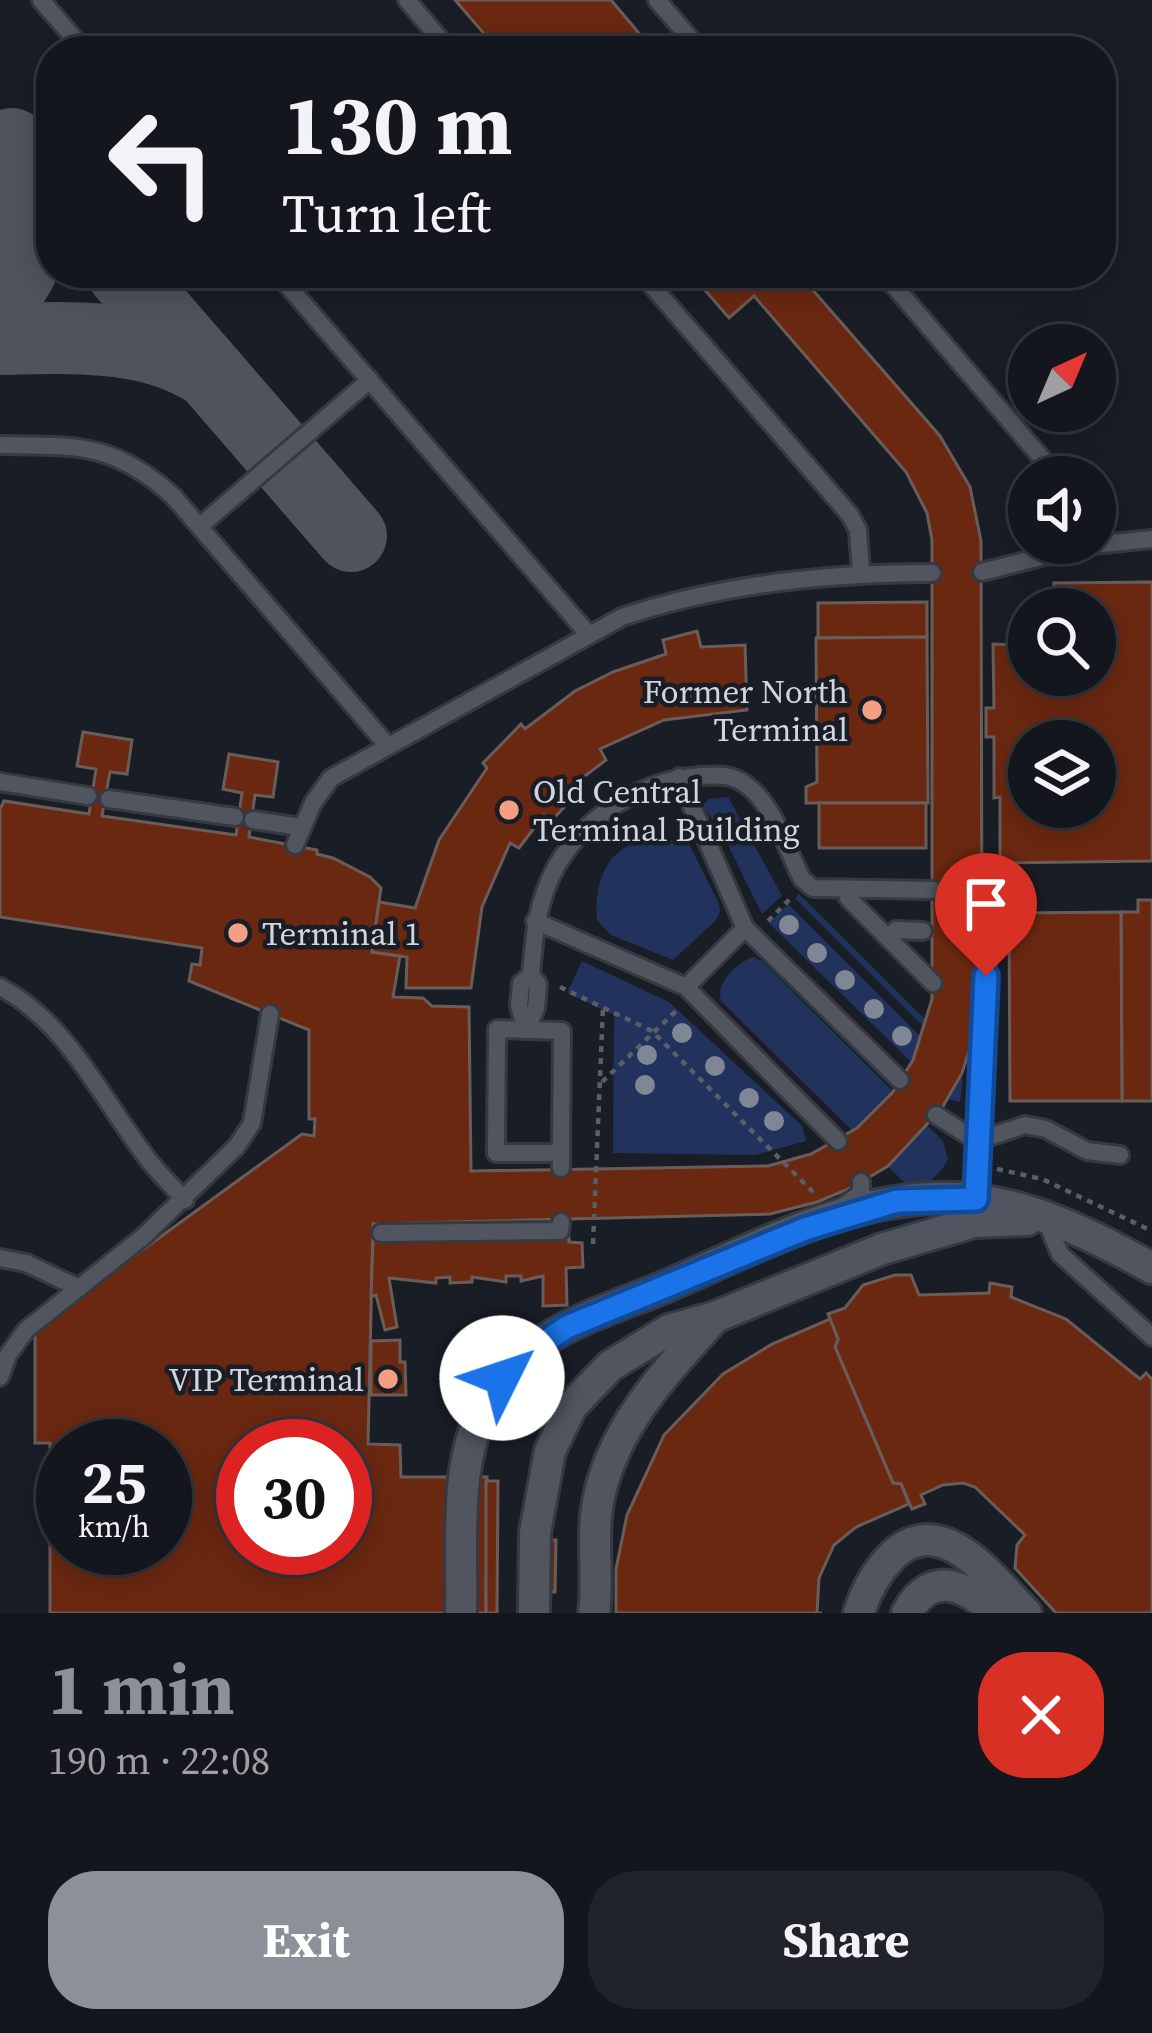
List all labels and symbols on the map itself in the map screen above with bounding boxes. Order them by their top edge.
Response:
north arrow [1008,324,1116,432]
place label: Former North Terminal [643,669,848,752]
marker: Former North Terminal [859,697,885,723]
place label: Old Central Terminal Building [533,769,800,852]
marker: Old Central Terminal Building [496,797,522,823]
pin [935,853,1037,976]
place label: Terminal 1 [262,911,421,956]
marker: Terminal 1 [225,920,251,946]
position arrow [439,1315,565,1441]
place label: VIP Terminal [168,1357,364,1402]
marker: VIP Terminal [375,1366,401,1392]
speed limit sign: 30 [216,1419,372,1575]

